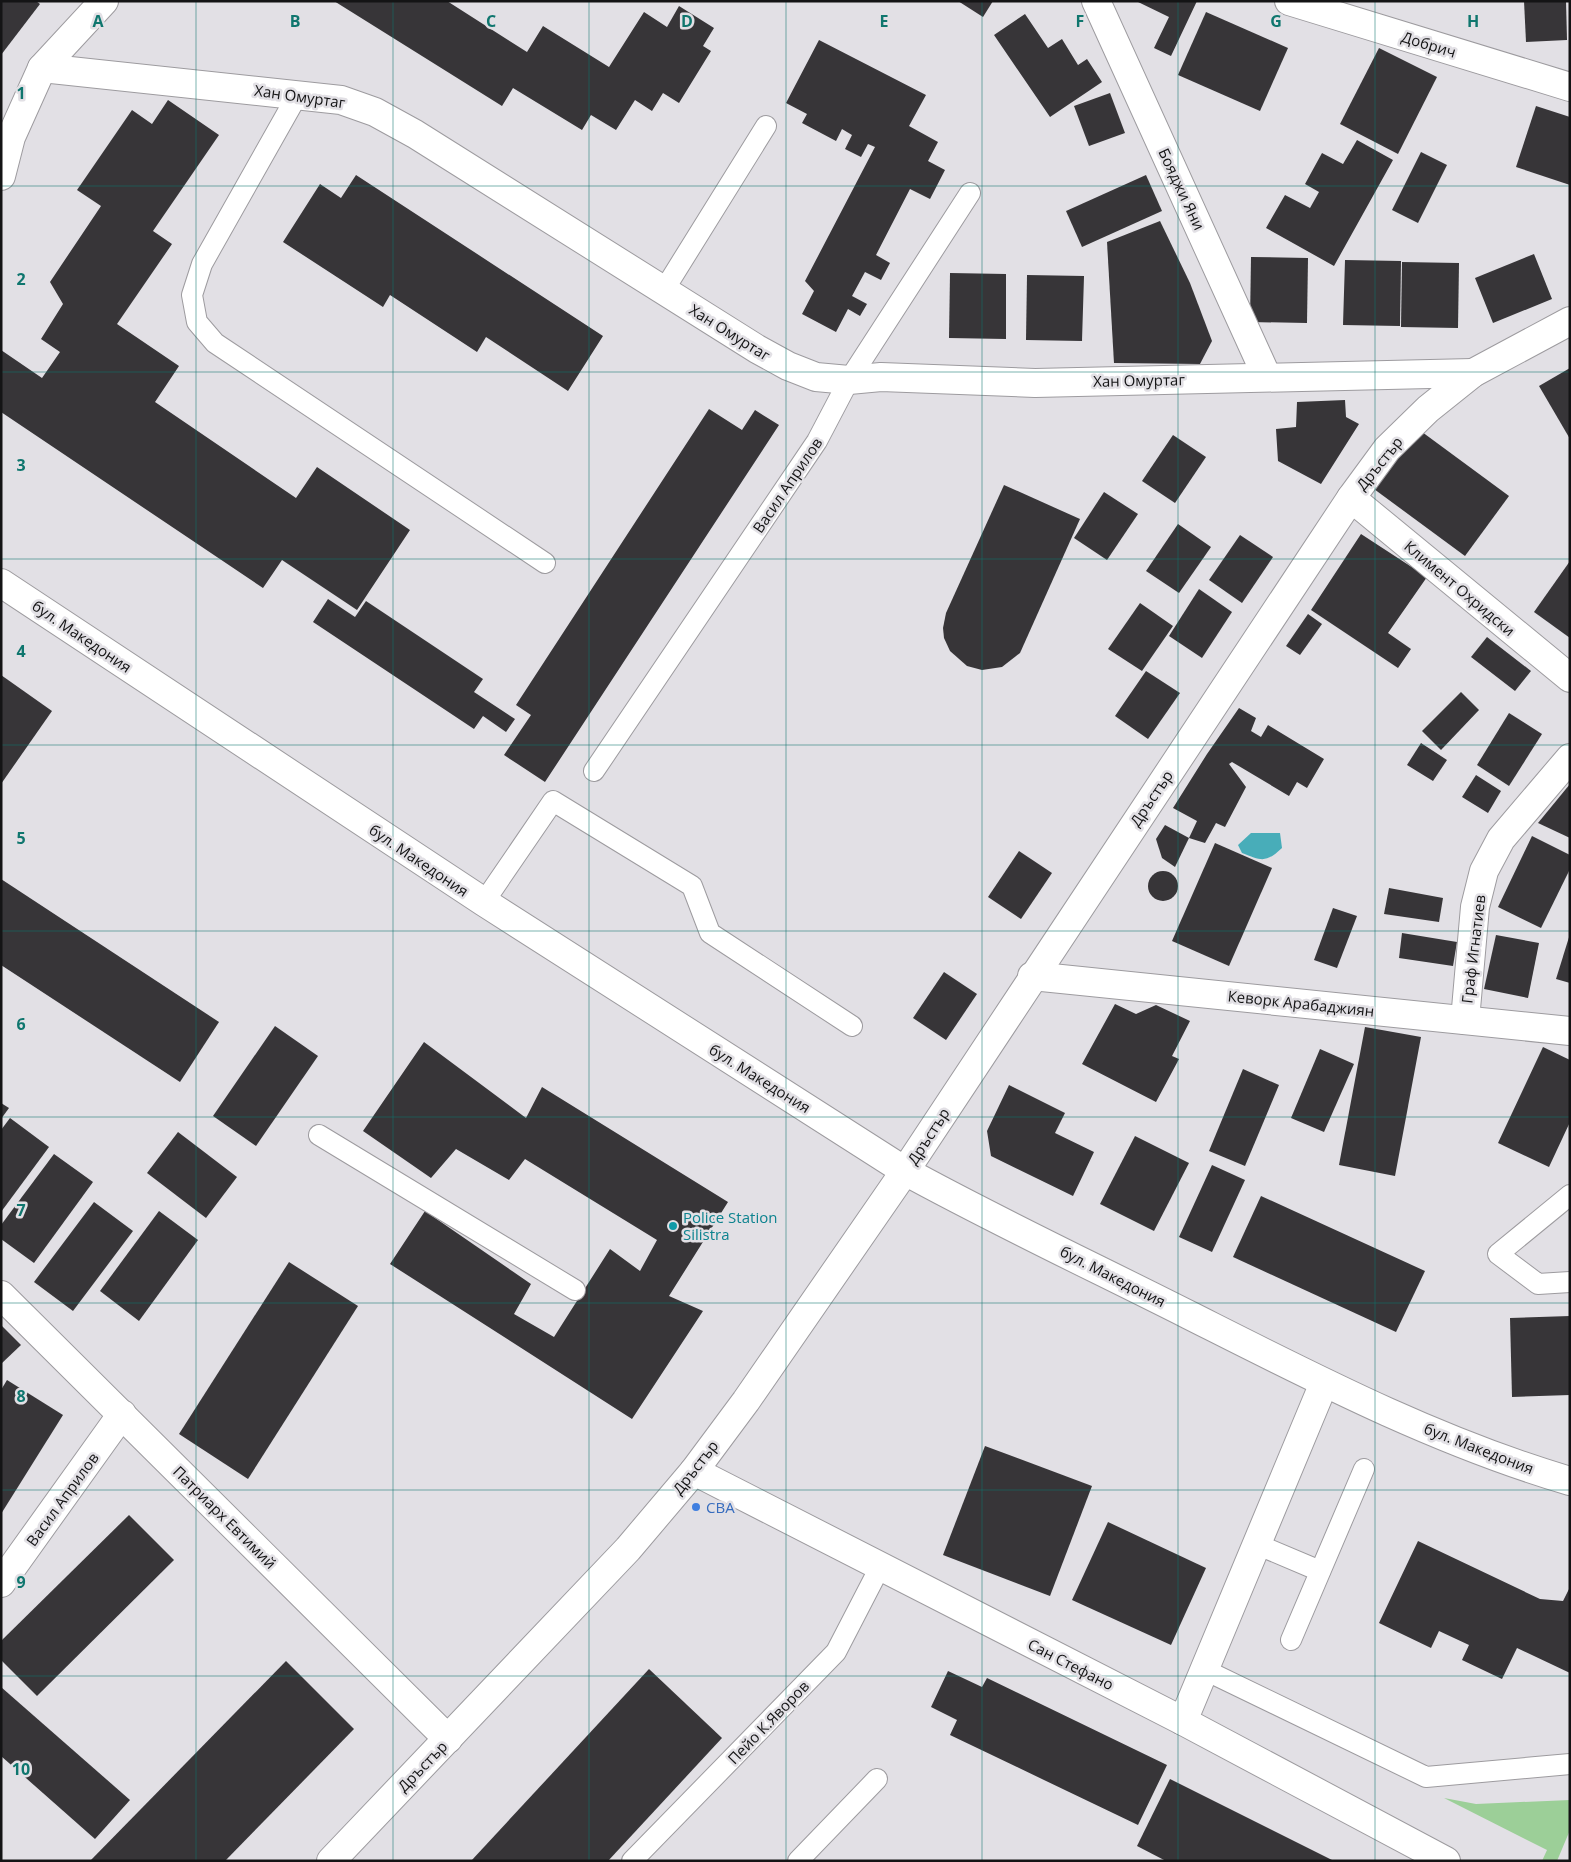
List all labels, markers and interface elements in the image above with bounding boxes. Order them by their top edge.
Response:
text: A [92,10,104,32]
text: B [290,10,300,32]
text: C [486,10,496,32]
text: D [681,10,693,32]
text: E [880,10,889,32]
text: F [1076,10,1084,32]
text: G [1270,10,1282,32]
text: H [1467,10,1479,32]
street label: Добрич [1399,26,1459,62]
street label: Хан Омуртаг [253,80,347,112]
text: 1 [16,82,26,104]
street label: Бояджи Яни [1154,145,1210,233]
text: 2 [16,268,26,290]
street label: Хан Омуртаг [686,299,775,365]
street label: Хан Омуртаг [1093,369,1185,391]
street label: Дръстър [1351,432,1407,494]
street label: Васил Априлов [748,433,826,537]
text: 3 [16,454,26,476]
street label: Климент Охридски [1401,536,1519,640]
street label: бул. Македония [28,595,136,677]
text: 4 [16,640,26,662]
street label: Дръстър [1125,766,1177,830]
street label: бул. Македония [365,819,473,901]
text: 5 [16,827,26,849]
street label: Граф Игнатиев [1456,894,1490,1004]
street label: Кеворк Арабаджиян [1227,985,1375,1021]
text: 6 [16,1013,26,1035]
street label: бул. Македония [706,1039,814,1117]
street label: Дръстър [902,1104,954,1168]
text: 7 [16,1199,26,1221]
place label: Police Station Silistra [683,1207,777,1244]
marker: Police Station Silistra [667,1220,679,1232]
street label: бул. Македония [1057,1241,1169,1311]
text: 8 [16,1385,26,1407]
street label: бул. Македония [1421,1418,1537,1478]
street label: Дръстър [668,1436,722,1498]
street label: Васил Априлов [21,1448,103,1550]
street label: Патриарх Евтимий [169,1461,281,1573]
place label: CBA [706,1497,735,1517]
marker: CBA [690,1501,702,1513]
text: 9 [16,1571,26,1593]
street label: Сан Стефано [1025,1634,1117,1694]
street label: Пейо К.Яворов [723,1676,813,1768]
street label: Дръстър [393,1736,451,1796]
text: 10 [12,1758,30,1780]

